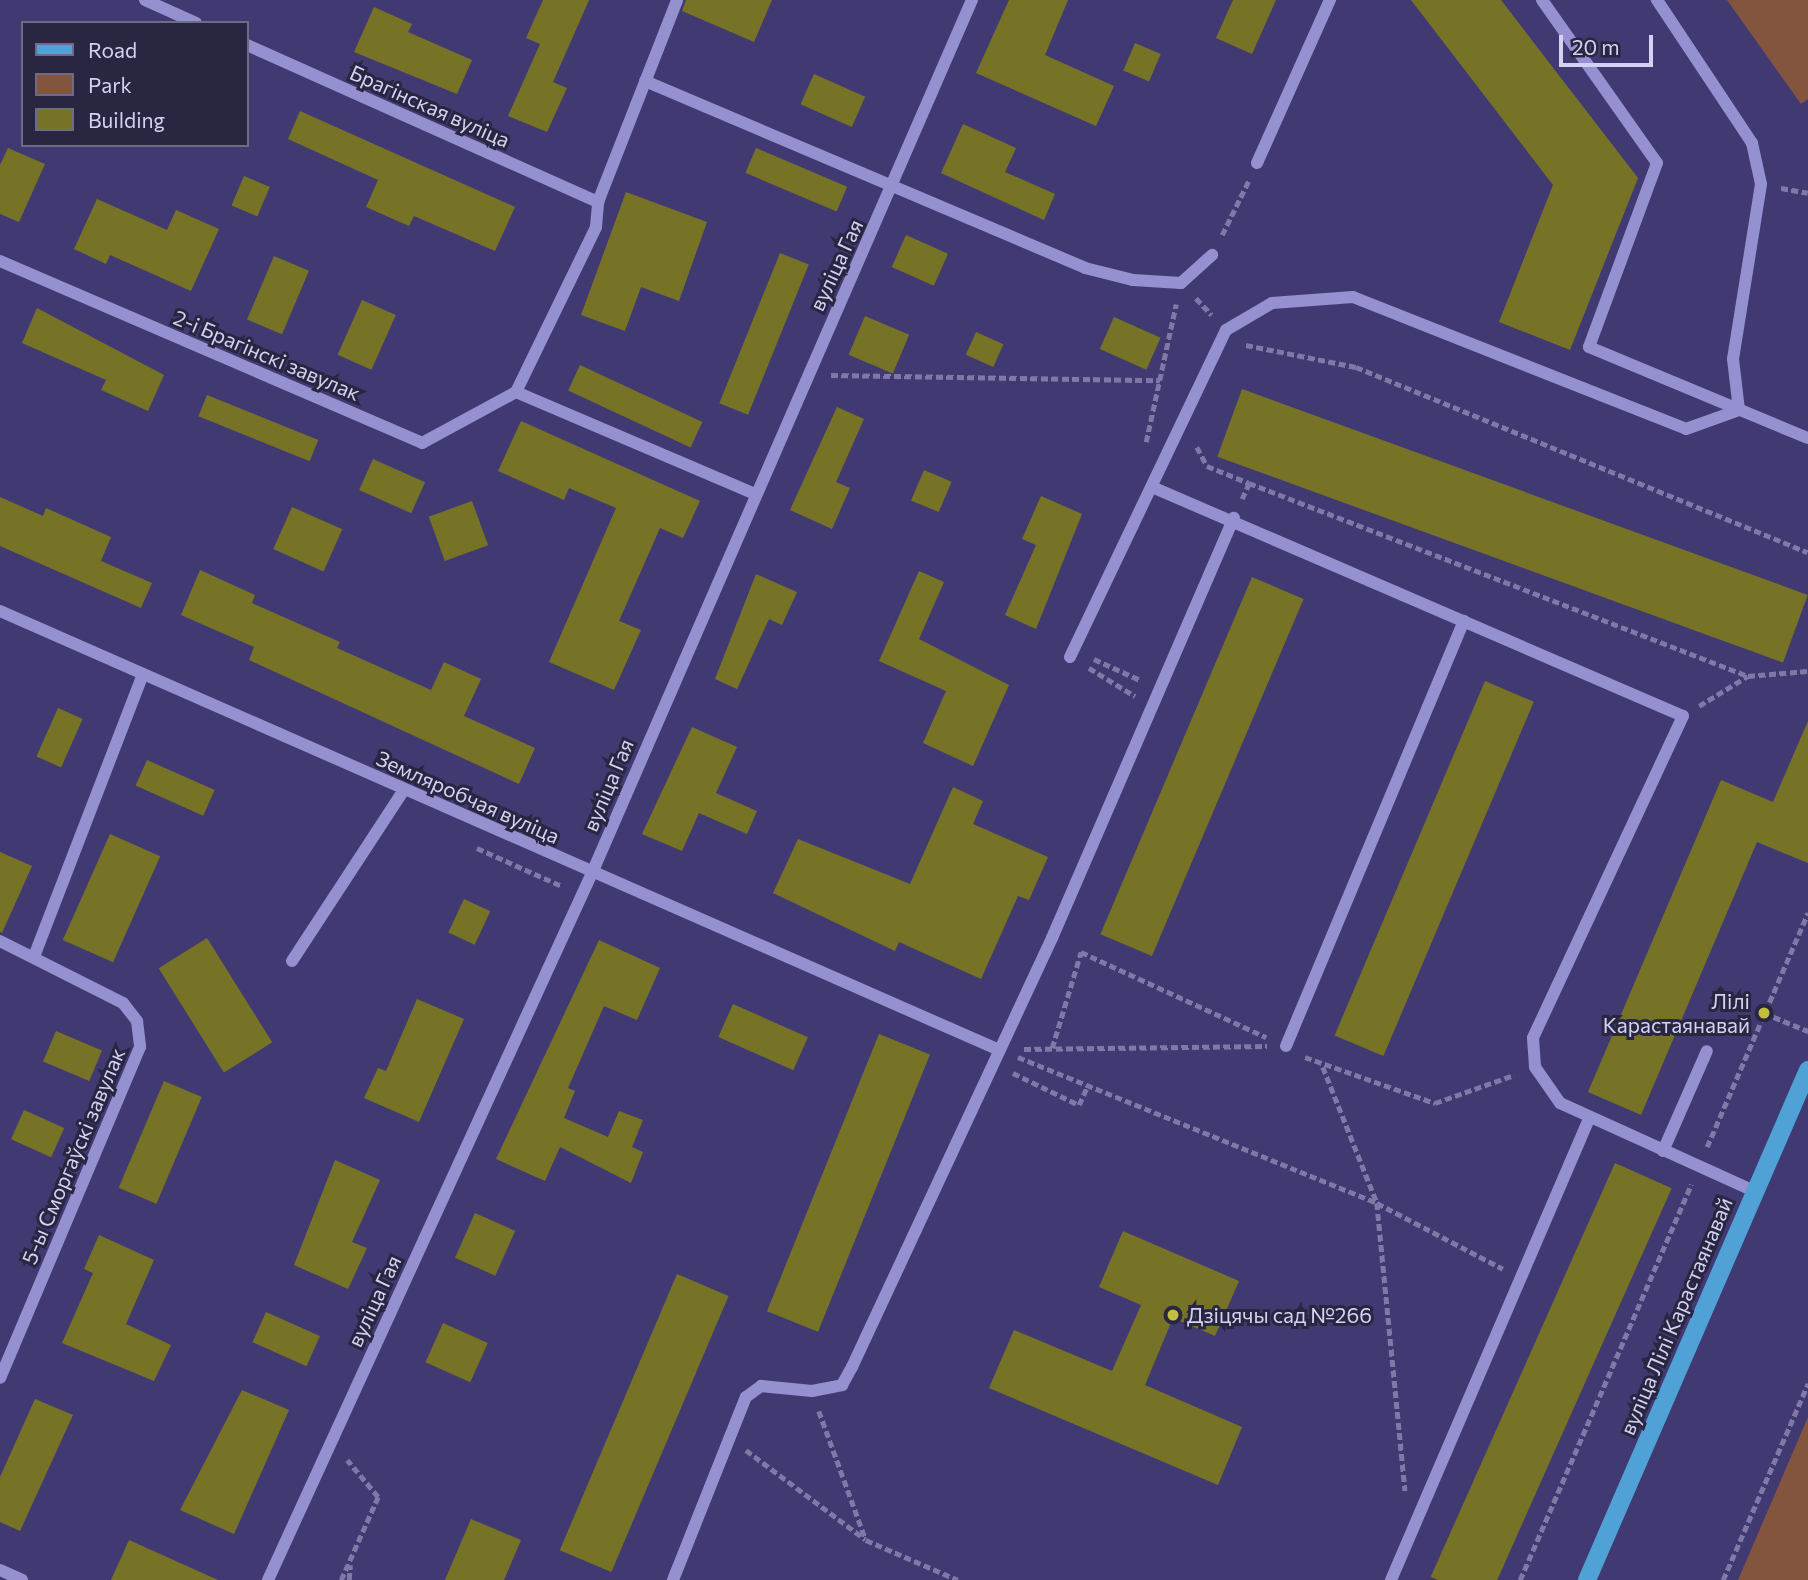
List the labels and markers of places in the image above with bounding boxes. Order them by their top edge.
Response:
place label: Лілі Карастаянавай [1603,988,1750,1038]
marker: Лілі Карастаянавай [1756,1005,1772,1021]
place label: Дзіцячы сад №266 [1187,1302,1372,1328]
marker: Дзіцячы сад №266 [1165,1307,1181,1323]

